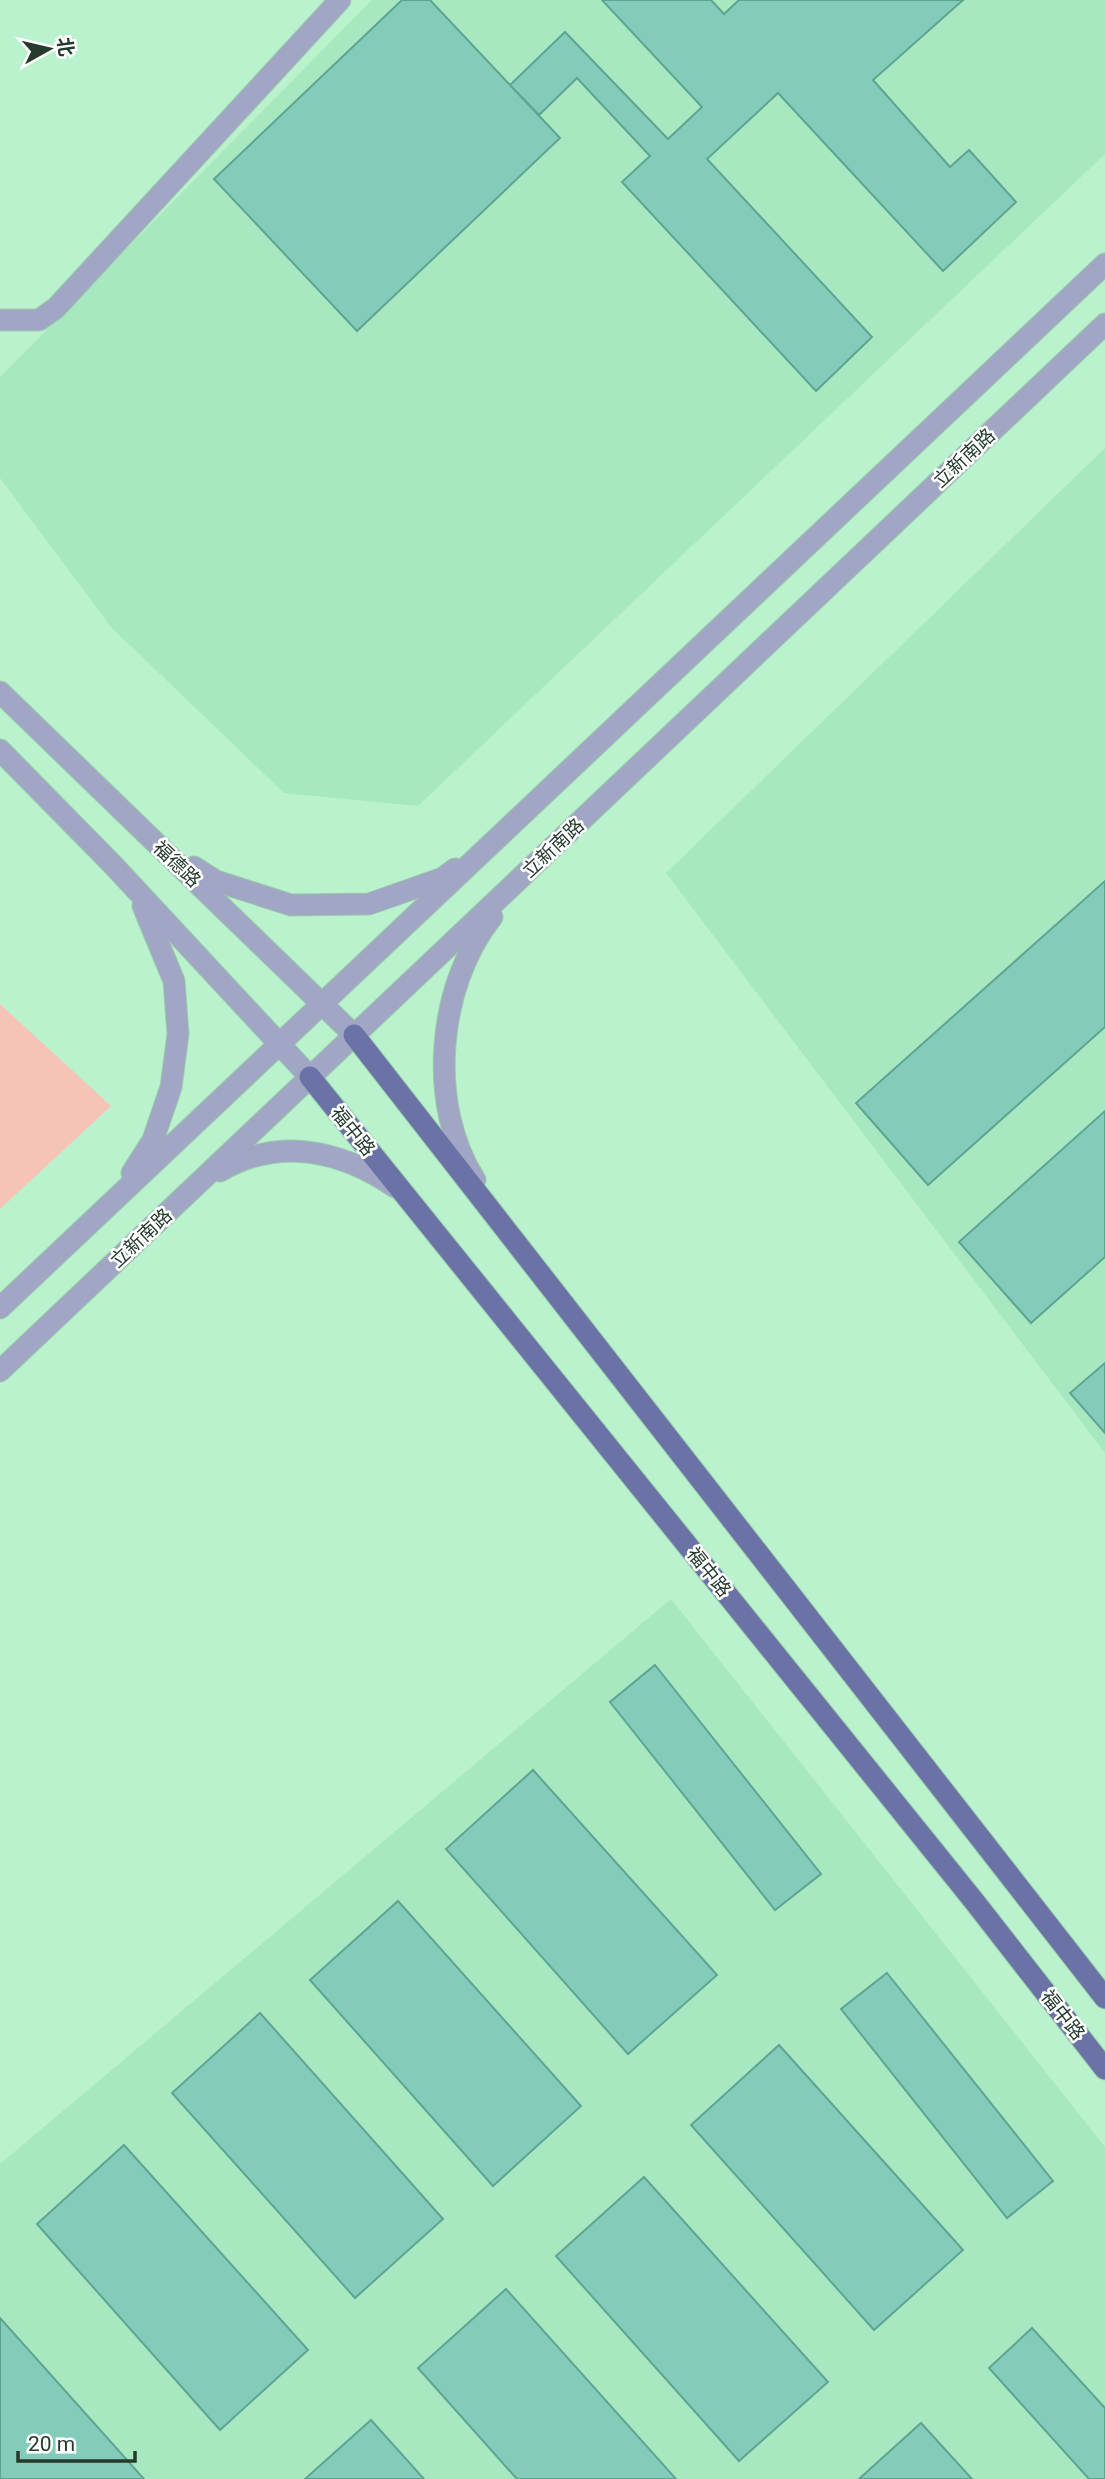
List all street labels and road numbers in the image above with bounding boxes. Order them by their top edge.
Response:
street label: 立新南路 [928,424,1000,492]
street label: 立新南路 [517,814,589,882]
street label: 福德路 [149,836,205,892]
street label: 福中路 [326,1102,380,1160]
street label: 立新南路 [105,1204,177,1272]
street label: 福中路 [682,1543,736,1601]
street label: 福中路 [1036,1985,1090,2045]

